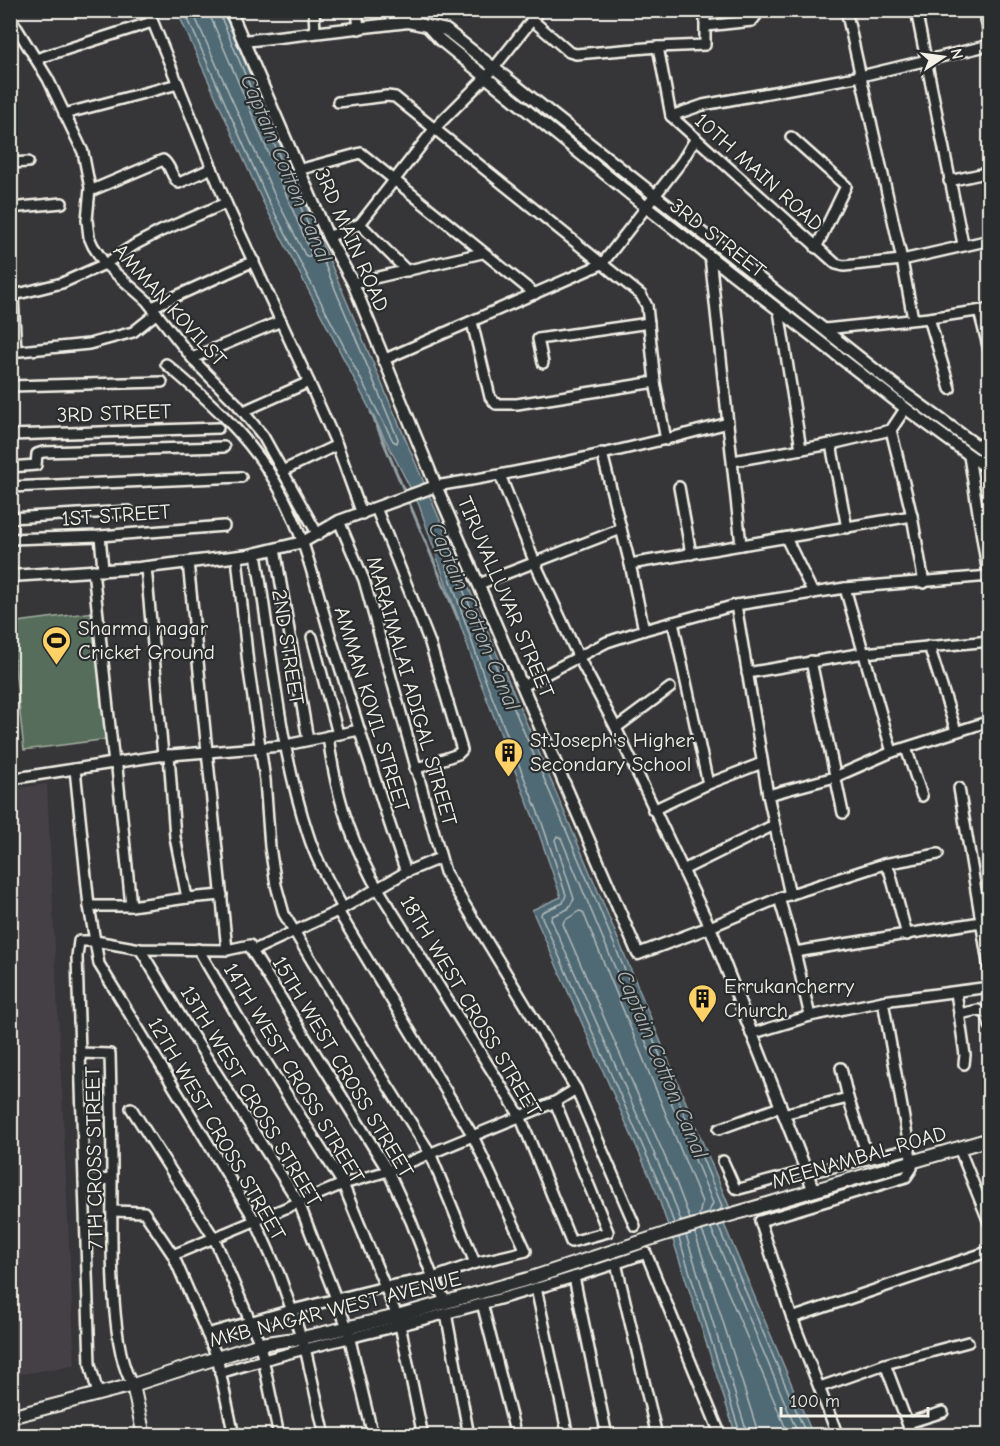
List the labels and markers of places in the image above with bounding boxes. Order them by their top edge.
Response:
place label: Sharma nagar Cricket Ground [78,616,215,664]
sports icon: Sharma nagar Cricket Ground [41,624,73,666]
place label: St.Joseph's Higher Secondary School [530,728,695,776]
building icon: St.Joseph's Higher Secondary School [493,736,525,778]
place label: Errukancherry Church [724,974,855,1022]
building icon: Errukancherry Church [687,982,719,1024]

